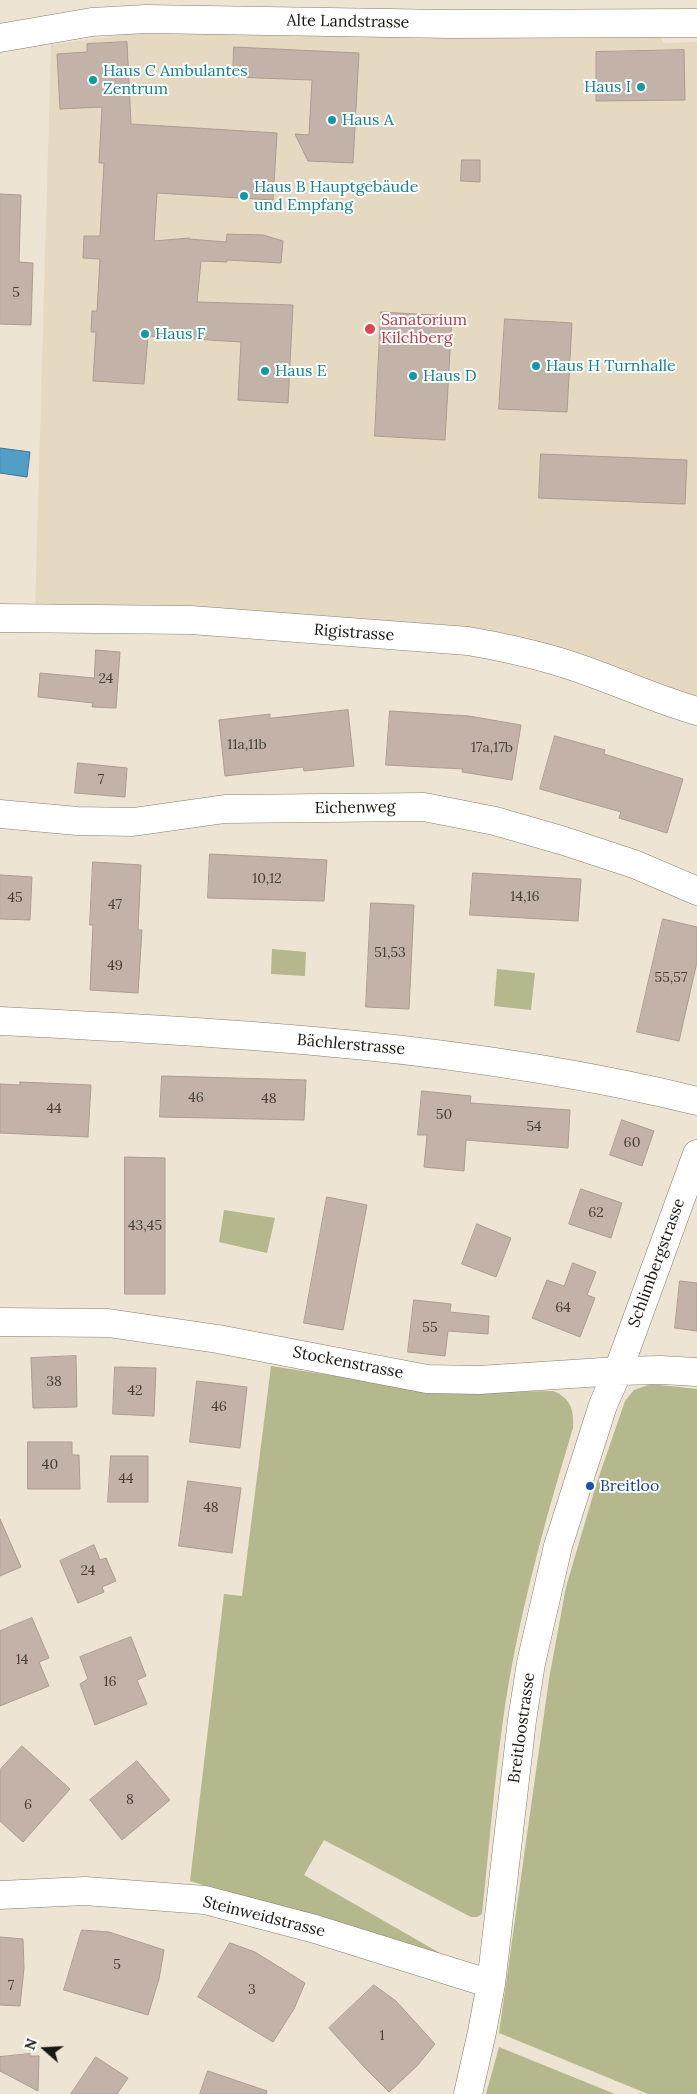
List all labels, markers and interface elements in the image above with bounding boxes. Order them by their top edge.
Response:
street label: Alte Landstrasse [286,11,410,33]
place label: Haus C Ambulantes Zentrum [103,61,248,99]
marker: Haus C Ambulantes Zentrum [87,74,99,86]
place label: Haus I [584,77,631,97]
marker: Haus I [635,81,647,93]
place label: Haus A [342,110,394,130]
marker: Haus A [326,114,338,126]
place label: Haus B Hauptgebäude und Empfang [254,177,418,215]
marker: Haus B Hauptgebäude und Empfang [238,190,250,202]
house number: 5 [12,285,20,301]
place label: Sanatorium Kilchberg [381,310,467,348]
marker: Sanatorium Kilchberg [363,322,377,336]
place label: Haus F [155,324,205,344]
marker: Haus F [139,328,151,340]
place label: Haus H Turnhalle [546,356,676,376]
marker: Haus H Turnhalle [530,360,542,372]
place label: Haus E [275,361,327,381]
marker: Haus E [259,365,271,377]
place label: Haus D [423,366,477,386]
marker: Haus D [407,370,419,382]
street label: Rigistrasse [313,621,395,645]
house number: 24 [99,671,113,687]
house number: 11a,11b [227,737,267,753]
house number: 17a,17b [471,740,513,756]
house number: 7 [98,772,104,788]
street label: Eichenweg [314,798,396,818]
house number: 10,12 [252,871,282,887]
house number: 14,16 [510,889,540,905]
house number: 45 [7,890,23,906]
house number: 47 [108,897,122,913]
house number: 51,53 [374,945,406,961]
house number: 49 [107,958,123,974]
house number: 55,57 [655,970,687,986]
street label: Bächlerstrasse [296,1031,406,1059]
house number: 46 [188,1090,204,1106]
house number: 48 [261,1091,277,1107]
house number: 44 [46,1101,62,1117]
house number: 50 [436,1107,452,1123]
house number: 54 [526,1119,542,1135]
house number: 60 [624,1135,640,1151]
street label: Schlimbergstrasse [625,1196,689,1330]
house number: 62 [588,1205,604,1221]
house number: 43,45 [128,1218,162,1234]
house number: 64 [555,1300,571,1316]
house number: 55 [422,1320,438,1336]
street label: Stockenstrasse [291,1343,405,1383]
house number: 38 [46,1374,62,1390]
house number: 42 [127,1383,143,1399]
house number: 46 [211,1399,227,1415]
house number: 40 [42,1457,58,1473]
house number: 44 [118,1471,134,1487]
place label: Breitloo [600,1476,659,1496]
marker: Breitloo [584,1480,596,1492]
house number: 48 [203,1500,219,1516]
house number: 24 [81,1563,95,1579]
house number: 14 [16,1652,28,1668]
street label: Breitloostrasse [505,1671,539,1785]
house number: 16 [103,1674,117,1690]
house number: 8 [126,1792,134,1808]
house number: 6 [24,1797,32,1813]
street label: Steinweidstrasse [201,1893,327,1941]
house number: 5 [113,1957,121,1973]
house number: 7 [8,1978,14,1994]
house number: 3 [248,1982,256,1998]
north arrow [20,2024,70,2074]
house number: 1 [379,2028,385,2044]
text: N [21,2036,41,2052]

